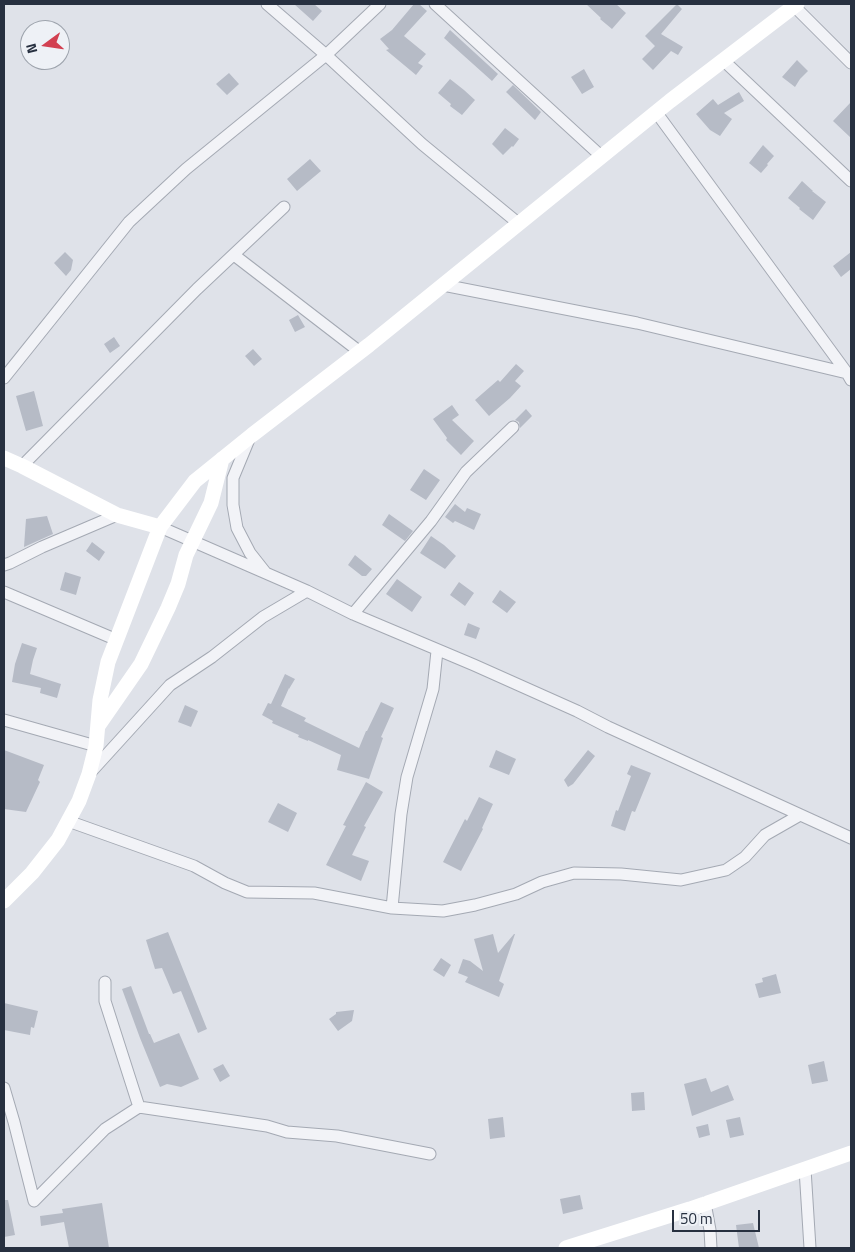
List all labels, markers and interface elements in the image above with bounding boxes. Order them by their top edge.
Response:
north arrow [20,20,70,70]
text: N [20,41,42,56]
scale bar [675,1200,762,1232]
text: 50 m [680,1207,713,1230]

